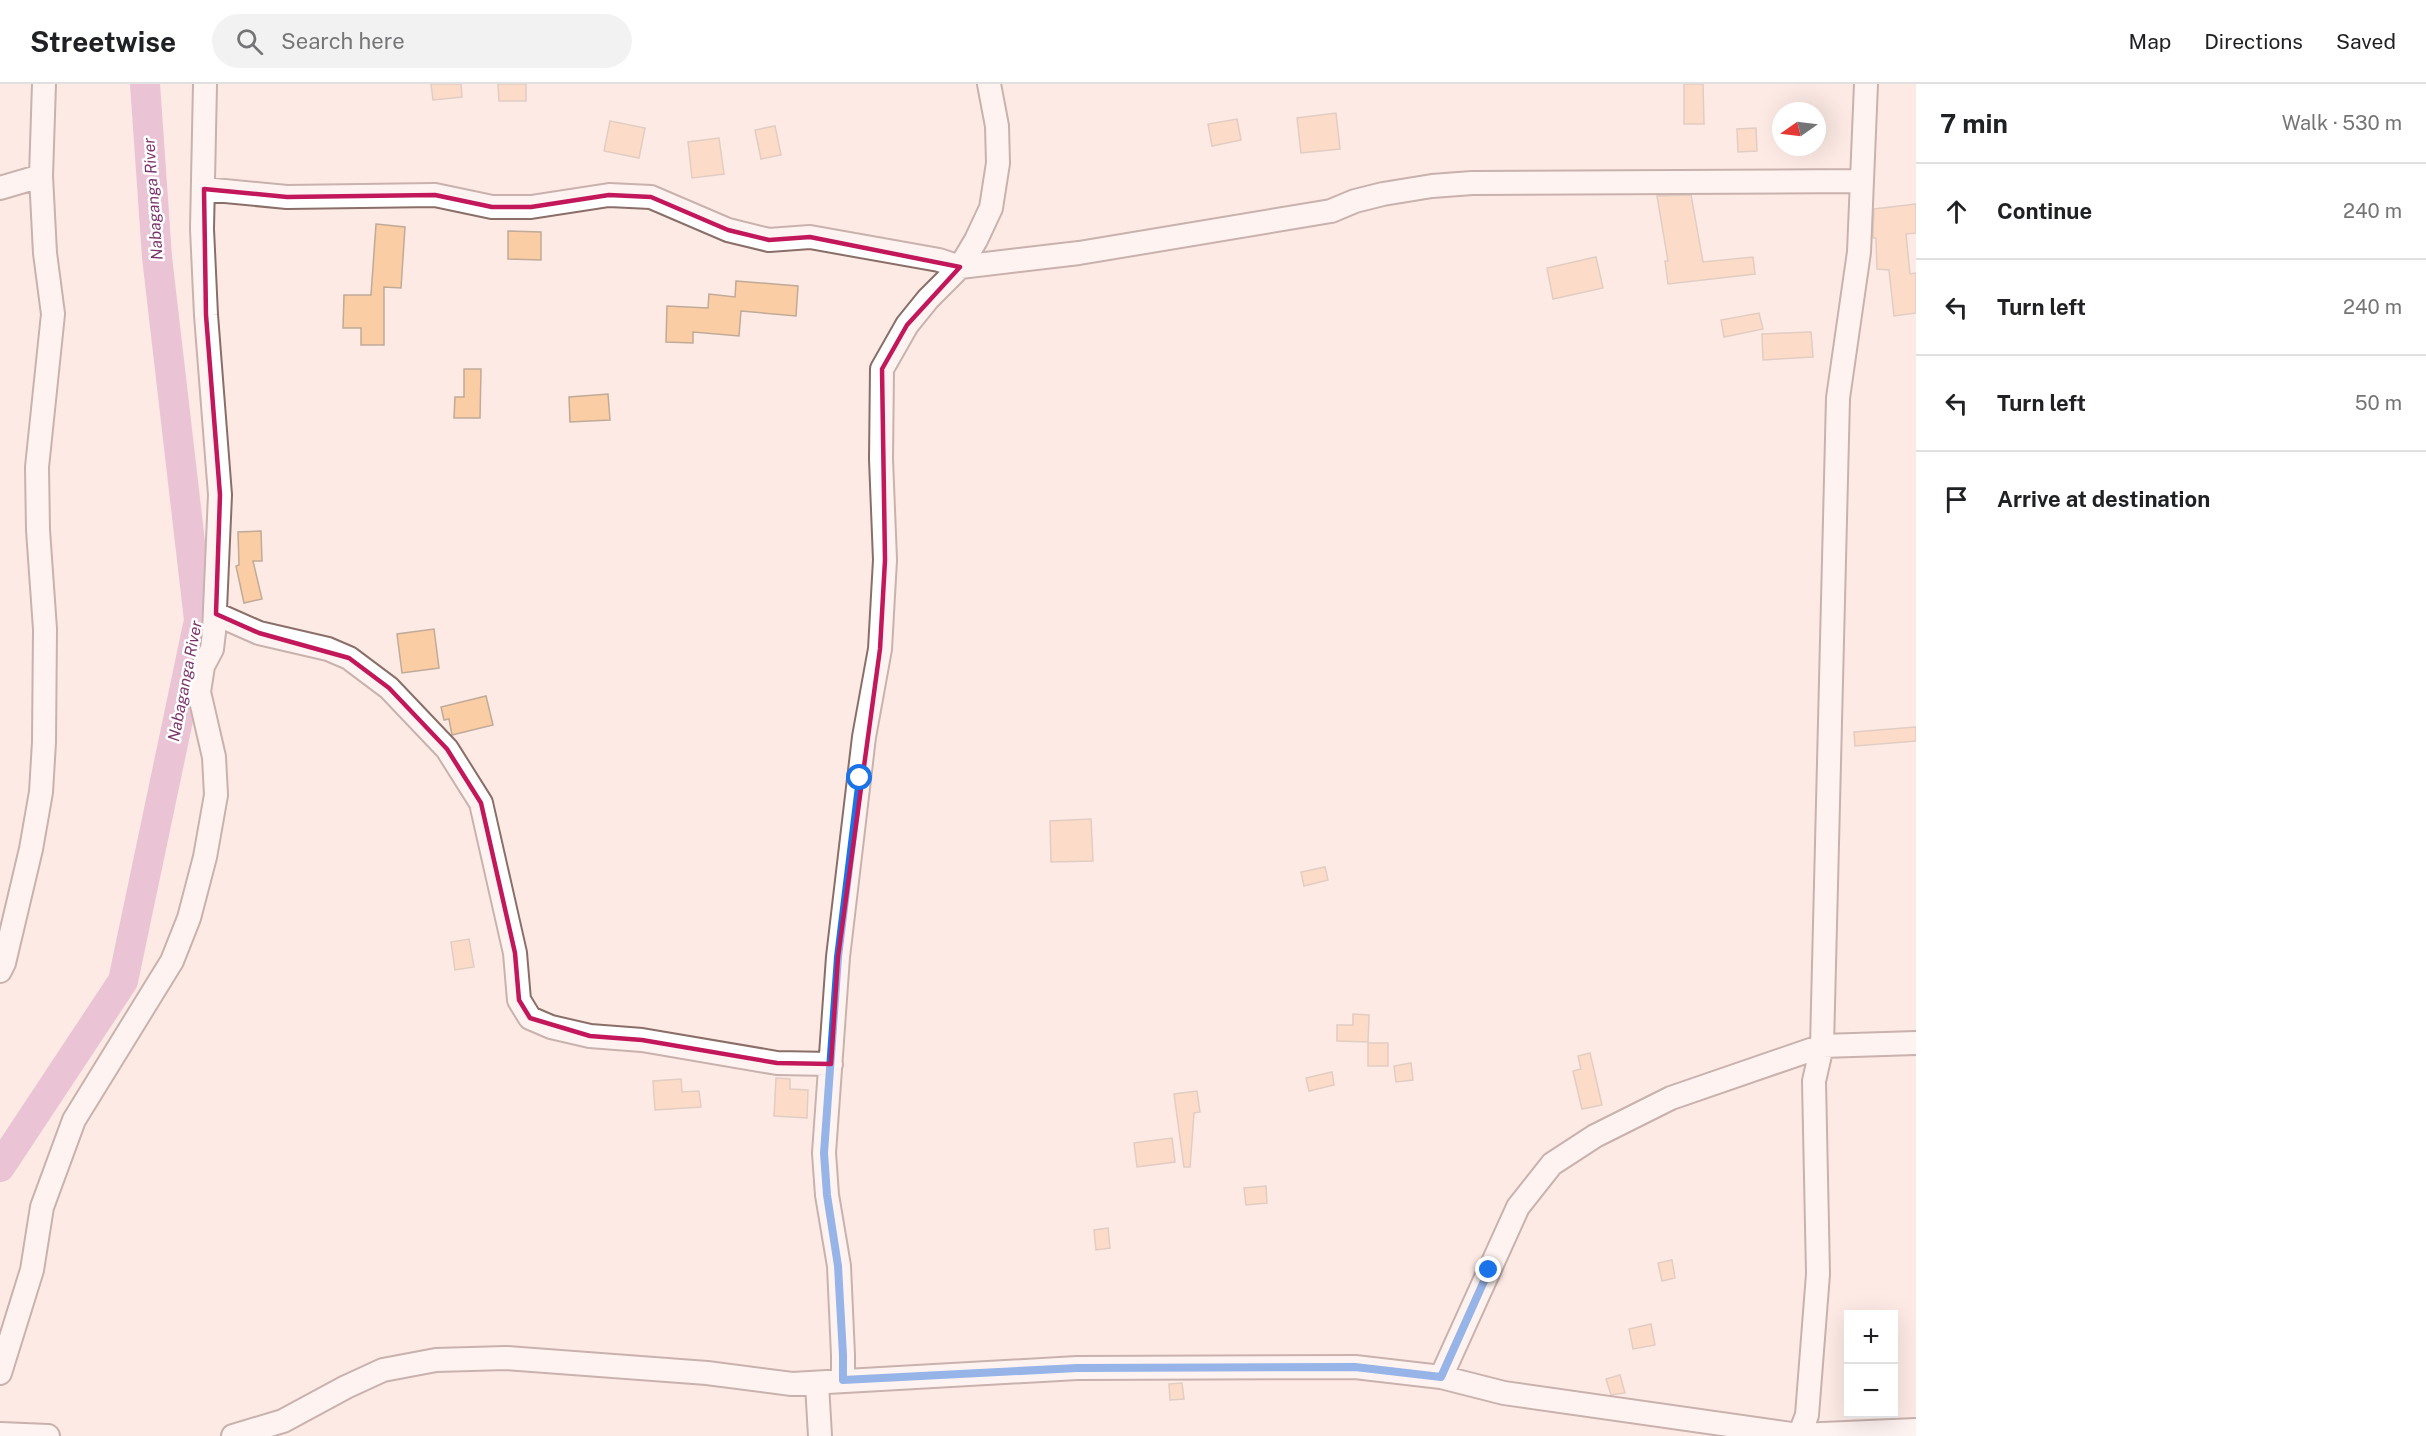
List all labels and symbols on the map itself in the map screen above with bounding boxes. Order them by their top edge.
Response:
north arrow [1772,102,1826,156]
water label: Nabaganga River [139,136,167,261]
water label: Nabaganga River [164,618,206,743]
route start [846,764,872,790]
route end [1475,1256,1501,1282]

